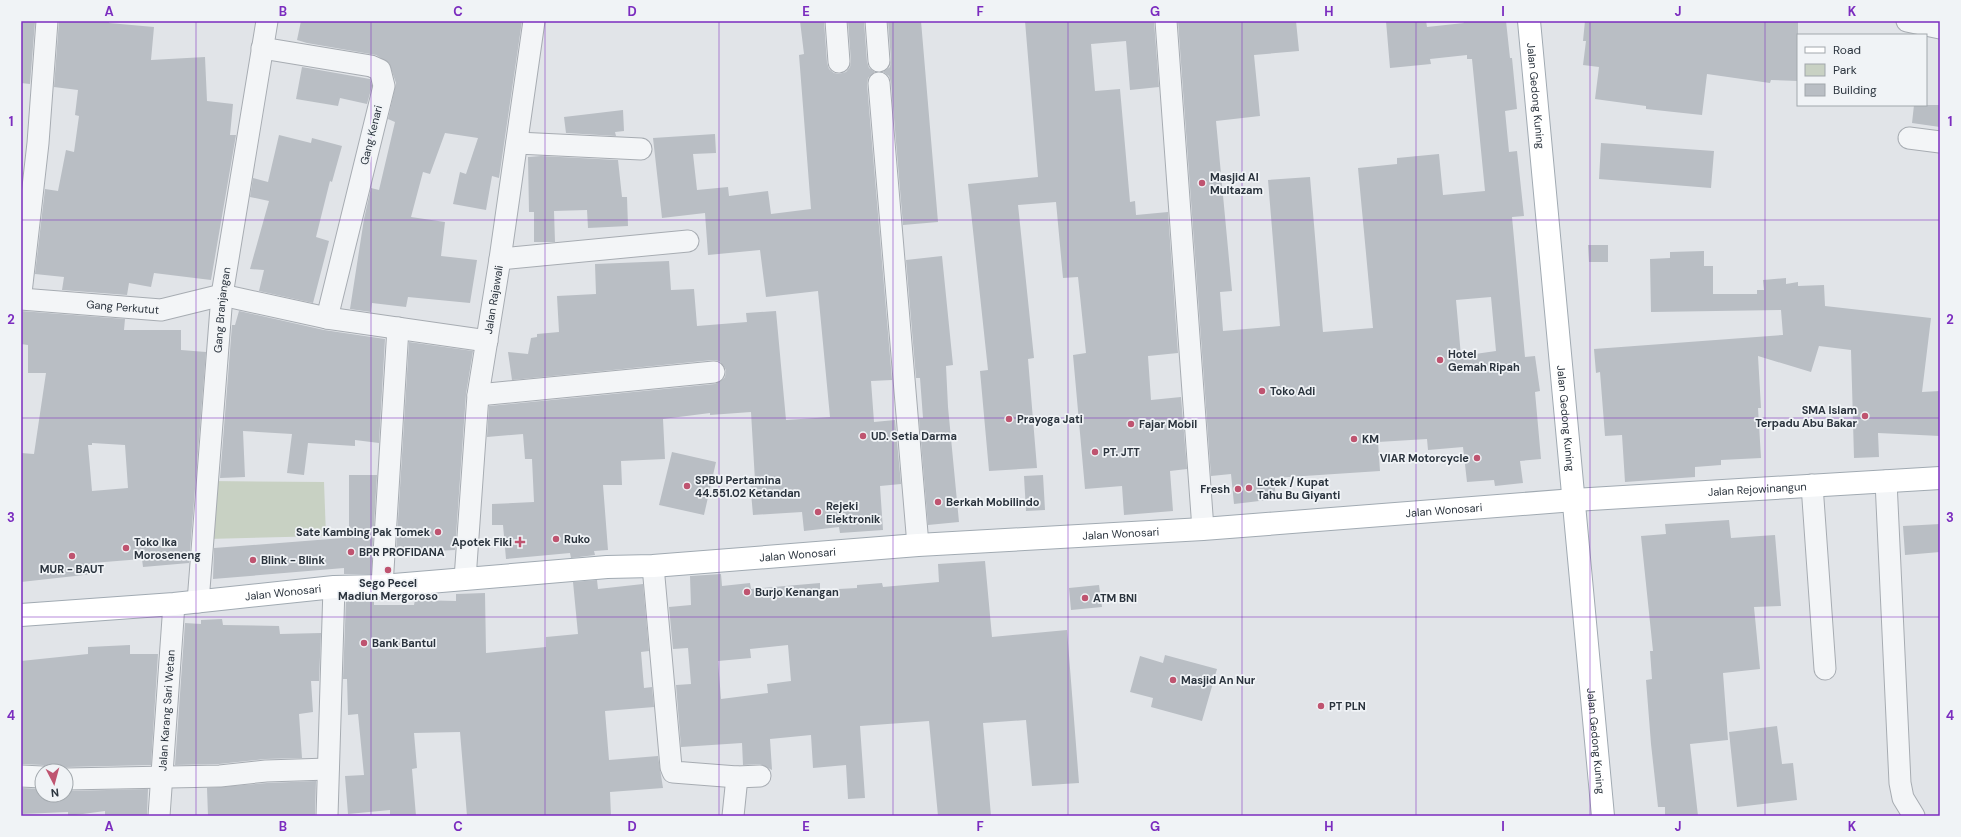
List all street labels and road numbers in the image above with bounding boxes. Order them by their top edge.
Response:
street label: Jalan Gedong Kuning [1524,42,1548,149]
street label: Gang Kenari [357,104,385,166]
street label: Jalan Rajawali [481,264,506,335]
street label: Gang Branjangan [210,266,233,353]
street label: Gang Perkutut [86,297,160,317]
street label: Jalan Gedong Kuning [1554,365,1578,472]
street label: Jalan Rejowinangun [1707,479,1807,499]
street label: Jalan Wonosari [1405,500,1483,520]
street label: Jalan Wonosari [1082,524,1160,543]
street label: Jalan Wonosari [759,545,836,565]
street label: Jalan Wonosari [244,581,322,603]
street label: Jalan Karang Sari Wetan [155,649,178,771]
street label: Jalan Gedong Kuning [1584,687,1608,795]

